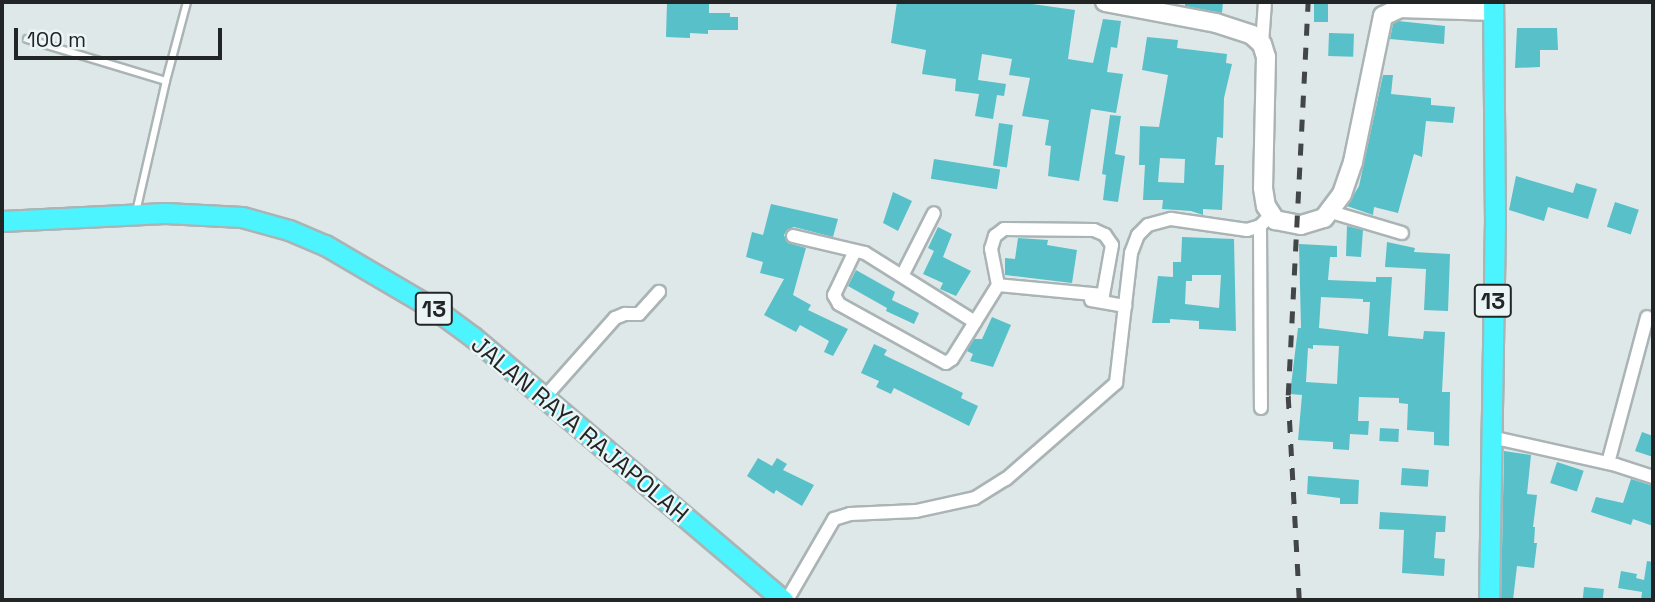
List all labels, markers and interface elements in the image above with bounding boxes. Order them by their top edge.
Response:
scale bar [18,14,226,58]
text: 100 m [27,26,86,53]
road number: 13 [1474,282,1512,320]
road number: 13 [415,290,453,328]
street label: JALAN RAYA RAJAPOLAH [465,330,695,528]

